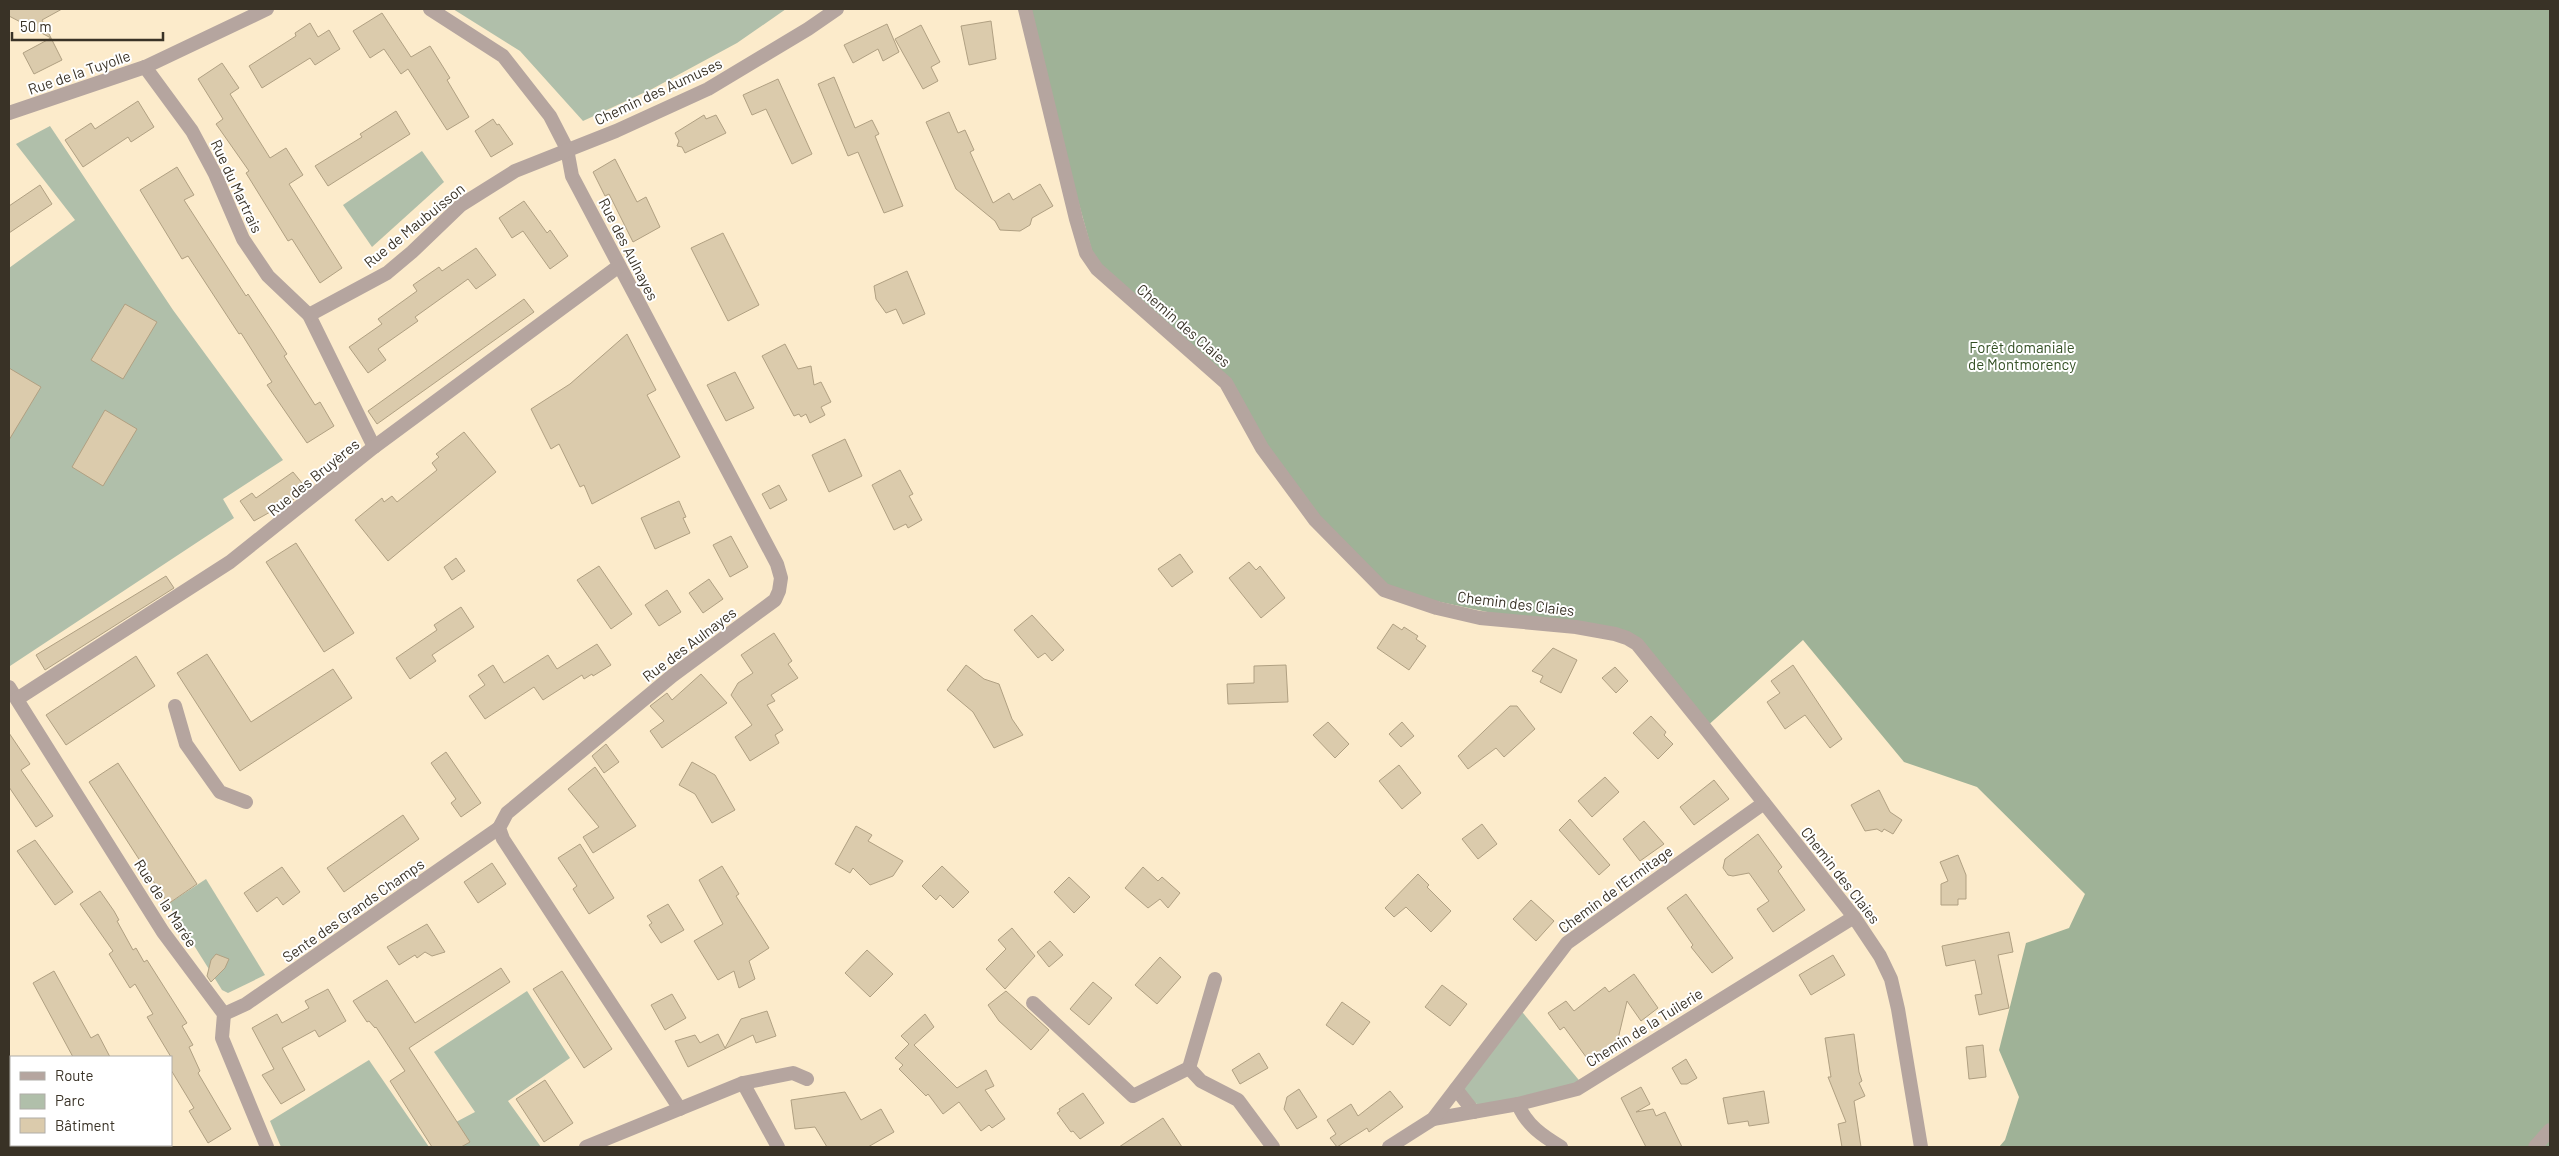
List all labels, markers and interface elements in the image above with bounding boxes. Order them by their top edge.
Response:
scale bar [12,10,164,42]
text: 50 m [20,17,52,35]
street label: Rue de la Tuyolle [25,46,133,98]
street label: Chemin des Aumuses [591,54,725,128]
street label: Rue du Martrais [207,136,267,236]
street label: Rue de Maubuisson [360,179,468,271]
street label: Rue des Aulnayes [595,195,663,303]
street label: Chemin des Claies [1134,280,1234,370]
park label: Forêt domaniale de Montmorency [1968,338,2076,373]
street label: Rue des Bruyères [264,435,362,519]
street label: Chemin des Claies [1456,587,1576,619]
street label: Rue des Aulnayes [639,603,739,685]
street label: Chemin des Claies [1798,823,1884,927]
street label: Chemin de l'Ermitage [1554,841,1676,937]
street label: Sente des Grands Champs [279,854,427,966]
street label: Rue de la Marée [131,856,201,950]
street label: Chemin de la Tuilerie [1582,984,1706,1070]
legend [10,1056,172,1146]
text: Route [55,1066,94,1084]
text: Parc [55,1091,85,1109]
text: Bâtiment [55,1116,115,1134]

